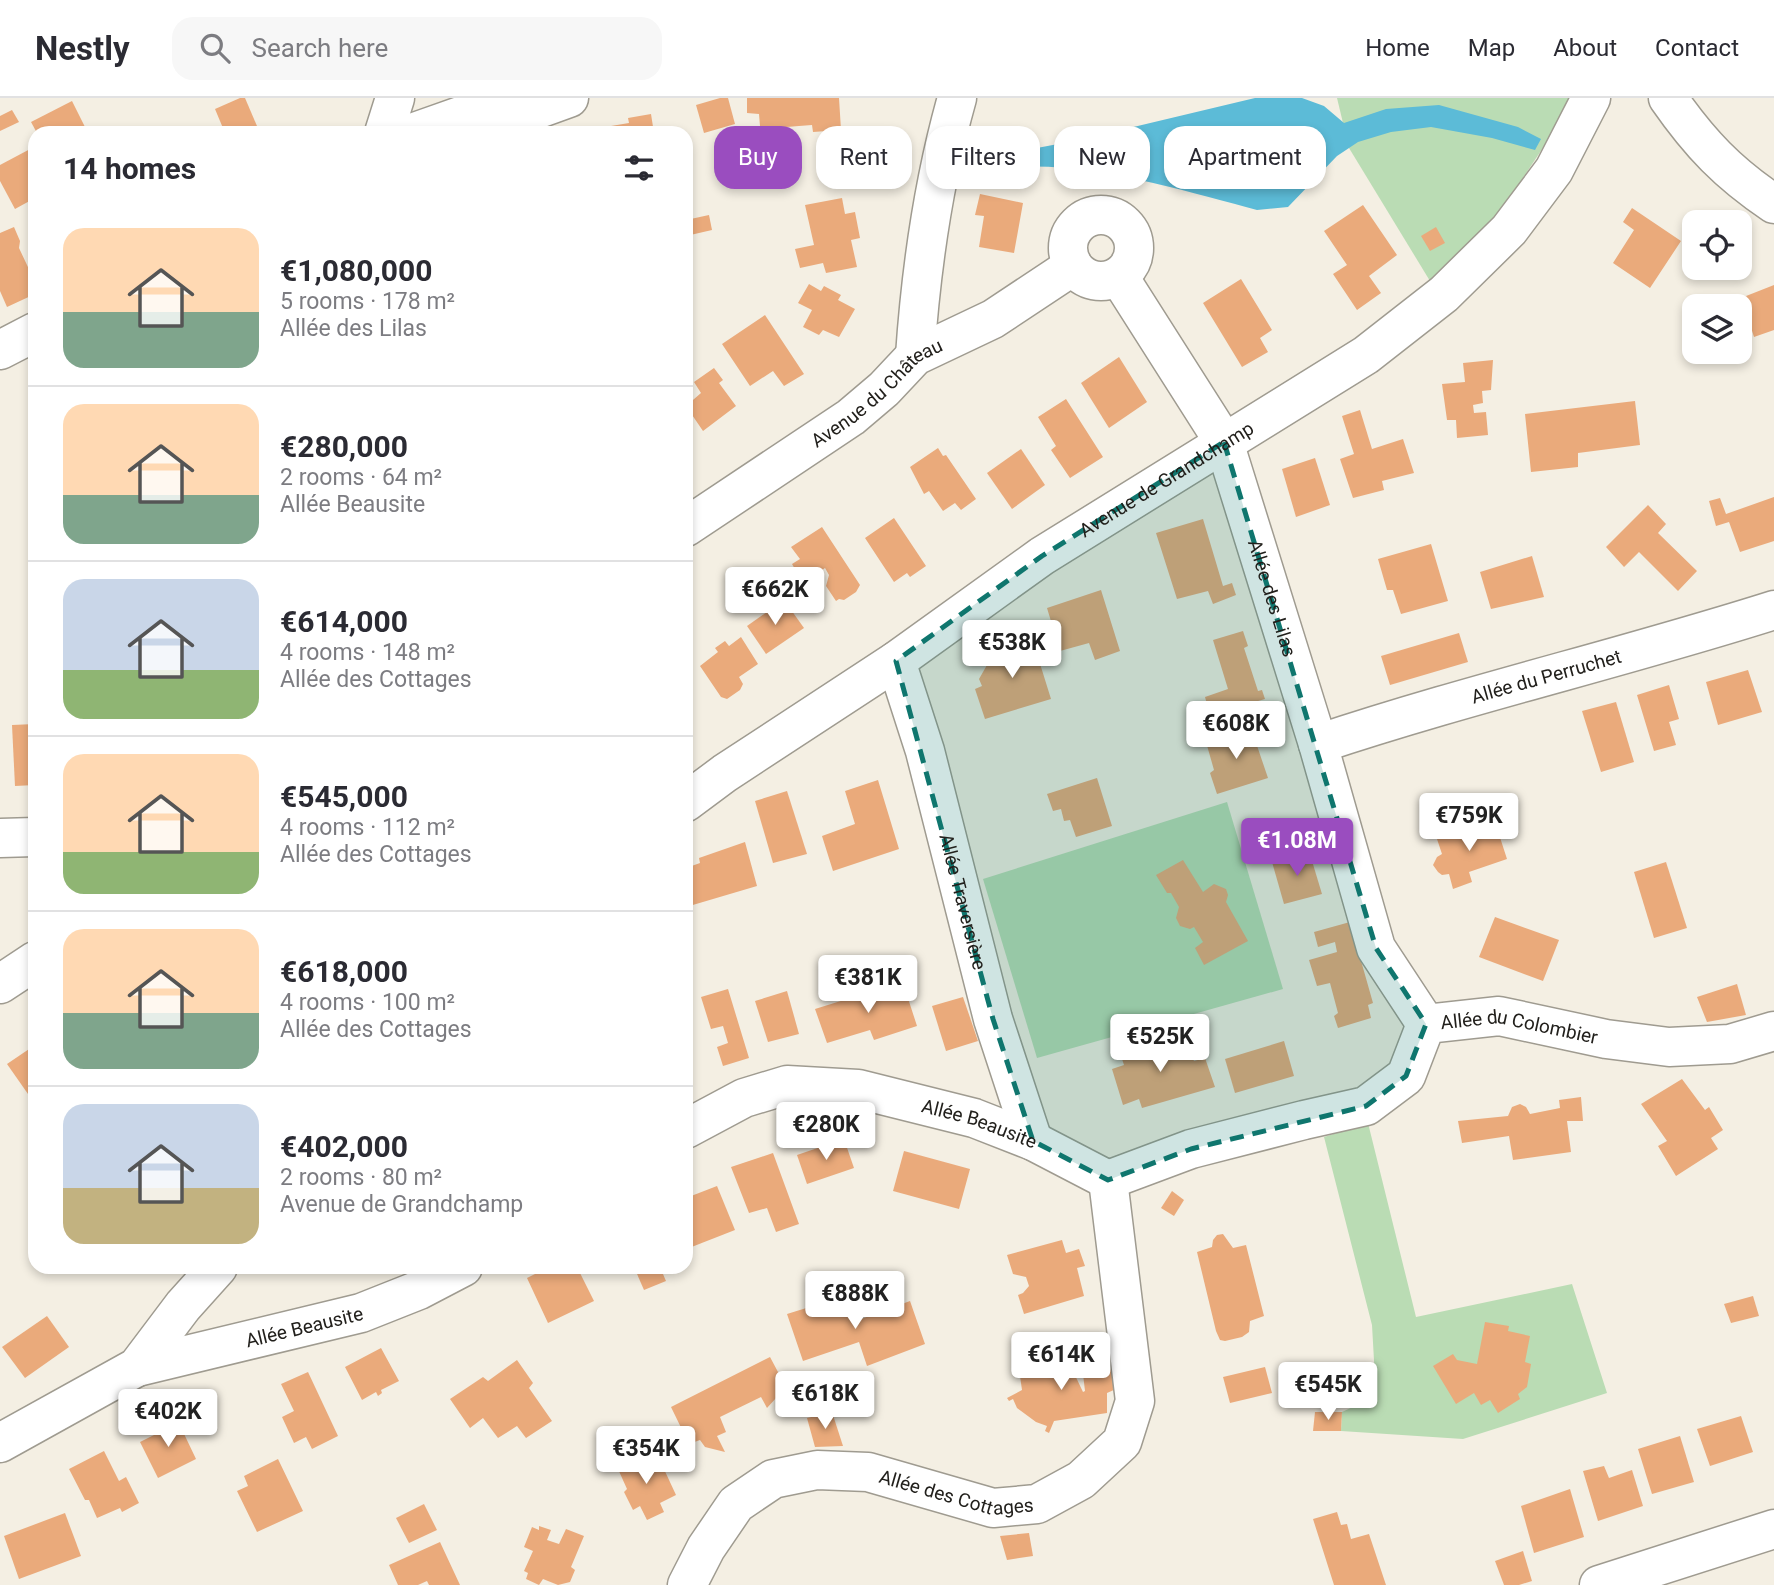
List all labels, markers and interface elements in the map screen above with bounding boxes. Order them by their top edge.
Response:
search box [172,17,662,80]
text: Nestly [35,29,130,68]
icon: search [196,29,234,67]
text: Search here [252,33,388,63]
text: Home [1365,34,1430,62]
text: Map [1468,34,1515,62]
text: About [1553,34,1617,62]
text: Contact [1655,34,1739,62]
chip: Buy [714,126,802,189]
chip: Rent [816,126,912,189]
chip: Filters [926,126,1040,189]
chip: New [1054,126,1150,189]
chip: Apartment [1164,126,1326,189]
icon: filters [620,149,658,187]
text: 14 homes [63,151,196,186]
map controls [1682,210,1752,364]
button: locate [1682,210,1752,280]
text: €1,080,000 [280,253,432,288]
icon: home [119,256,203,340]
text: 5 rooms · 178 m² [280,288,455,315]
button: layers [1682,294,1752,364]
text: Allée des Lilas [280,315,427,342]
street label: Avenue du Château [807,334,946,452]
street label: Avenue de Grandchamp [1075,417,1258,542]
text: €280,000 [280,429,408,464]
icon: home [119,432,203,516]
text: 2 rooms · 64 m² [280,464,442,491]
text: Allée Beausite [280,491,425,518]
street label: Allée des Lilas [1243,537,1301,660]
pin: €662K [726,568,824,627]
text: €662K [741,576,809,603]
text: €614,000 [280,604,408,639]
icon: home [119,607,203,691]
pin: €538K [963,620,1061,680]
text: €538K [978,629,1046,656]
text: 4 rooms · 148 m² [280,639,455,666]
street label: Allée du Perruchet [1469,645,1624,709]
text: Allée des Cottages [280,666,472,693]
pin: €608K [1187,702,1285,761]
text: €608K [1202,710,1270,737]
text: €545,000 [280,779,408,814]
icon: home [119,782,203,866]
pin: €759K [1420,794,1518,853]
text: €759K [1435,802,1503,829]
text: 4 rooms · 112 m² [280,814,455,841]
pin: €1.08M [1240,818,1354,878]
text: €1.08M [1257,827,1337,854]
street label: Allée Traversière [934,831,991,972]
text: Allée des Cottages [280,841,472,868]
text: €618,000 [280,954,408,989]
pin: €381K [819,956,917,1015]
icon: home [119,957,203,1041]
text: €381K [834,964,902,991]
text: 4 rooms · 100 m² [280,989,455,1016]
street label: Allée du Colombier [1439,1005,1600,1049]
pin: €525K [1111,1014,1209,1074]
text: Allée des Cottages [280,1016,472,1043]
text: €525K [1126,1023,1194,1050]
street label: Allée Beausite [919,1094,1040,1153]
pin: €280K [777,1102,875,1162]
text: €280K [792,1111,860,1138]
text: €402,000 [280,1129,408,1164]
icon: home [119,1132,203,1216]
text: 2 rooms · 80 m² [280,1164,442,1191]
text: Avenue de Grandchamp [280,1191,523,1218]
pin: €888K [806,1272,904,1331]
text: €888K [821,1280,889,1307]
street label: Allée Beausite [243,1302,365,1352]
pin: €614K [1012,1332,1110,1392]
text: €614K [1027,1341,1095,1368]
pin: €545K [1279,1362,1377,1422]
text: €545K [1294,1371,1362,1398]
pin: €618K [776,1372,874,1431]
text: €618K [791,1380,859,1407]
pin: €402K [119,1390,217,1449]
text: €402K [134,1398,202,1425]
pin: €354K [597,1426,695,1486]
text: €354K [612,1435,680,1462]
street label: Allée des Cottages [877,1465,1035,1520]

